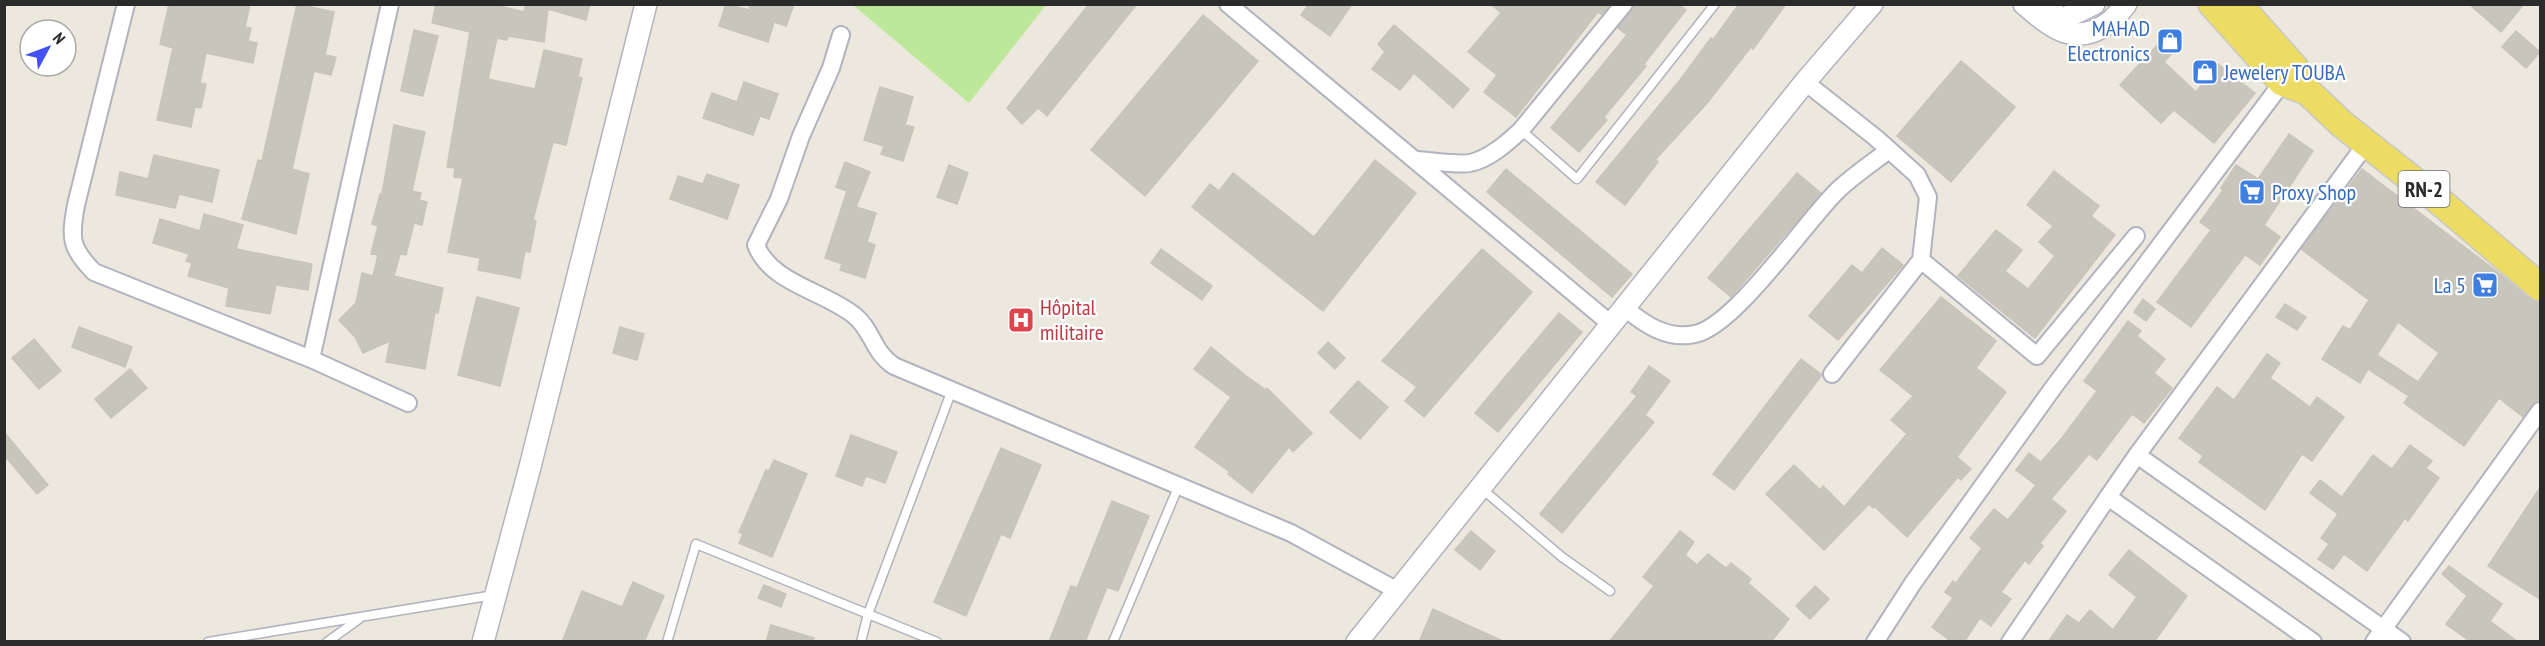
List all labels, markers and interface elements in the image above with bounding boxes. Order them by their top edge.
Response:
place label: MAHAD Electronics [2067,14,2150,67]
north arrow [18,18,78,78]
shop icon: MAHAD Electronics [2155,26,2185,56]
text: N [49,28,70,48]
shop icon: Jewelery TOUBA [2190,57,2220,87]
place label: Jewelery TOUBA [2223,58,2346,86]
road number: RN-2 [2398,171,2450,207]
supermarket icon: Proxy Shop [2237,177,2267,207]
place label: Proxy Shop [2272,178,2356,206]
supermarket icon: La 5 [2470,270,2500,300]
place label: La 5 [2434,271,2466,299]
place label: Hôpital militaire [1040,293,1104,346]
hospital icon: Hôpital militaire [1006,305,1036,335]

